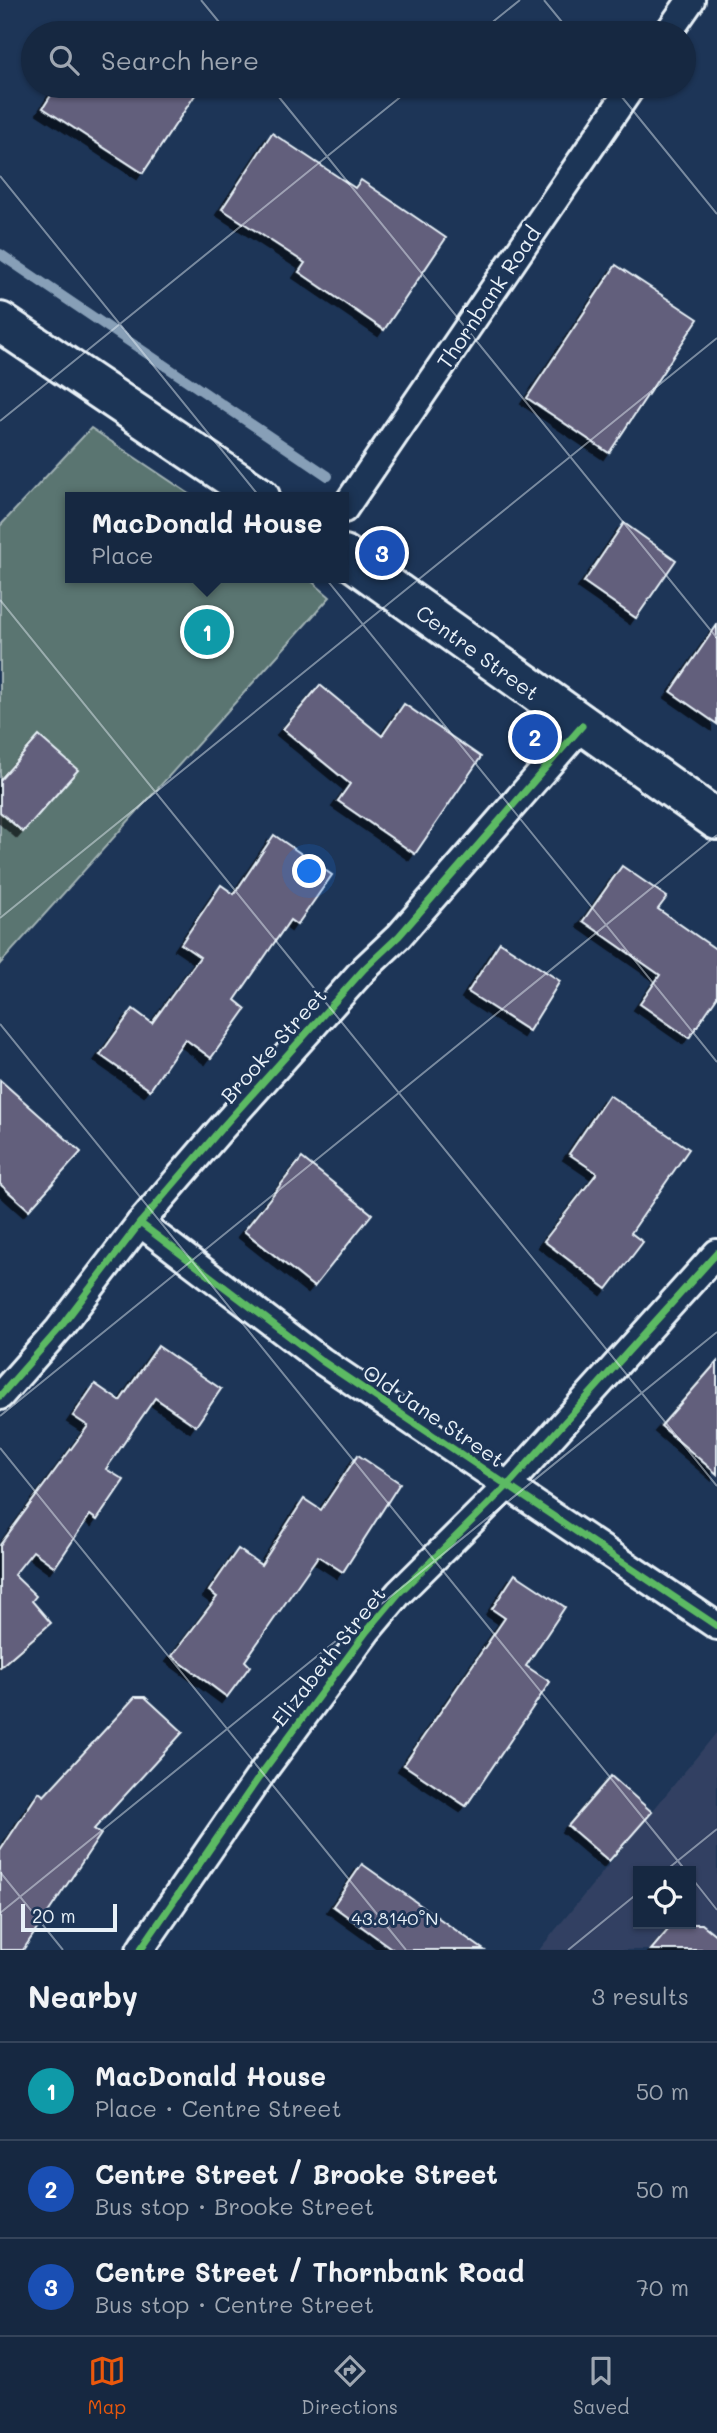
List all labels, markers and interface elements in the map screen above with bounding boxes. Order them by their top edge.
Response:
search box [21,21,696,98]
icon: search [45,41,83,79]
text: Search here [101,43,259,77]
street label: Thornbank Road [430,220,546,374]
popup [65,492,349,583]
text: MacDonald House [92,506,322,540]
pin: 3 [359,527,405,579]
text: Place [92,540,153,570]
street label: Centre Street [411,598,545,706]
pin: 1 [184,606,230,658]
pin: 2 [512,711,558,763]
your location [292,854,326,888]
street label: Brooke Street [214,982,332,1108]
street label: Old Jane Street [358,1358,510,1472]
street label: Elizabeth Street [265,1581,391,1731]
map controls [633,1866,696,1929]
button: locate [633,1866,696,1929]
scale bar [21,1901,117,1933]
text: 20 m [32,1903,76,1928]
text: 43.8140°N [351,1906,439,1930]
text: Nearby [28,1976,138,2016]
text: 3 results [592,1981,689,2011]
text: MacDonald House [95,2059,326,2093]
text: 1 [46,2076,56,2106]
text: 50 m [636,2076,689,2106]
text: Place · Centre Street [95,2093,342,2123]
text: Centre Street / Brooke Street [95,2157,498,2191]
text: 2 [45,2174,57,2204]
text: 50 m [636,2174,689,2204]
text: Bus stop · Brooke Street [95,2191,374,2221]
text: Centre Street / Thornbank Road [95,2255,524,2289]
text: 3 [44,2272,58,2302]
text: 70 m [636,2272,689,2302]
text: Bus stop · Centre Street [95,2289,374,2319]
tab: Map [88,2352,126,2419]
tab: Directions [301,2352,398,2419]
tab: Saved [573,2352,629,2419]

